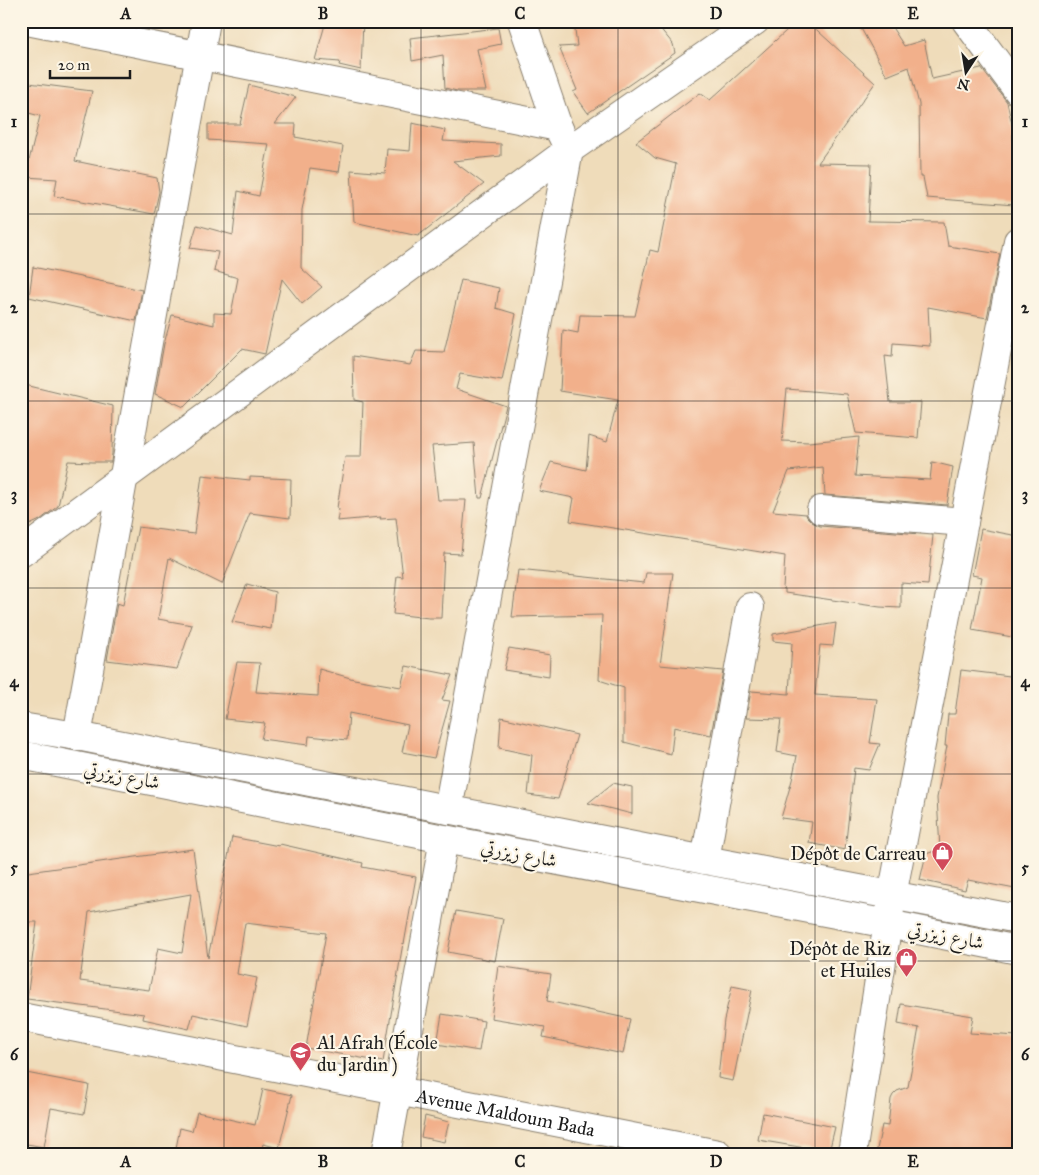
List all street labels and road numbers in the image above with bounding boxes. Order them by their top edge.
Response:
street label: شارع زيزرتي [81,757,162,798]
street label: شارع زيزرتي [478,835,559,876]
street label: شارع زيزرتي [905,917,986,958]
street label: Avenue Maldoum Bada [413,1084,598,1142]

